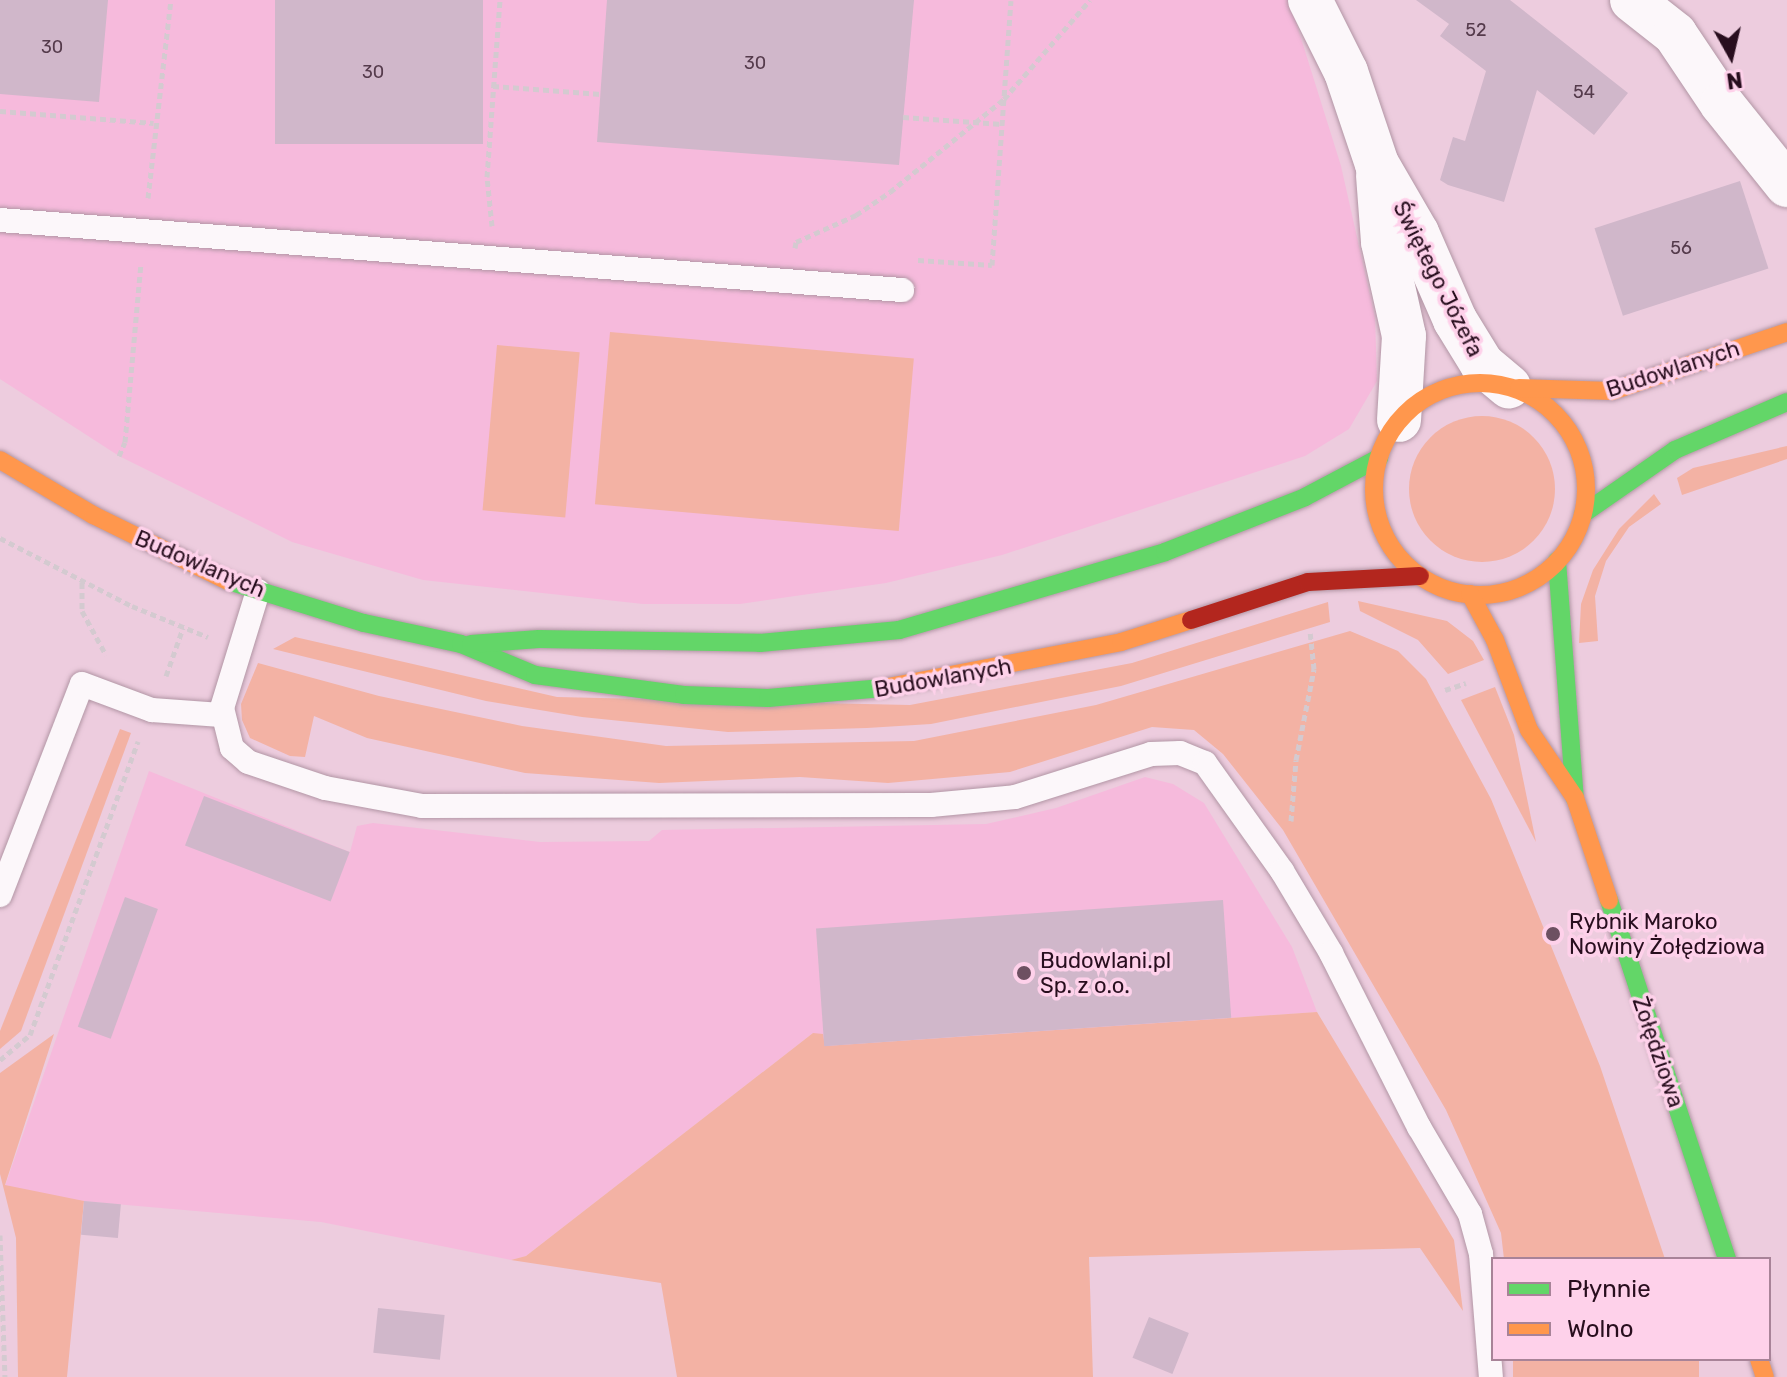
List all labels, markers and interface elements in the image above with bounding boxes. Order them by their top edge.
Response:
north arrow [1691,16,1771,96]
house number: 52 [1465,19,1487,41]
house number: 30 [41,36,63,58]
house number: 30 [744,52,766,74]
house number: 30 [362,61,384,83]
text: N [1725,66,1744,95]
house number: 54 [1573,81,1595,103]
street label: Świętego Józefa [1387,197,1489,361]
house number: 56 [1670,237,1692,259]
street label: Budowlanych [1603,335,1743,403]
street label: Budowlanych [131,525,269,603]
street label: Budowlanych [872,653,1014,703]
place label: Rybnik Maroko Nowiny Żołędziowa [1569,908,1765,960]
marker: Rybnik Maroko Nowiny Żołędziowa [1544,925,1562,943]
place label: Budowlani.pl Sp. z o.o. [1040,947,1171,998]
marker: Budowlani.pl Sp. z o.o. [1015,964,1033,982]
street label: Żołędziowa [1627,993,1689,1111]
legend [1491,1257,1771,1361]
text: Płynnie [1567,1275,1651,1303]
text: Wolno [1567,1315,1634,1343]

